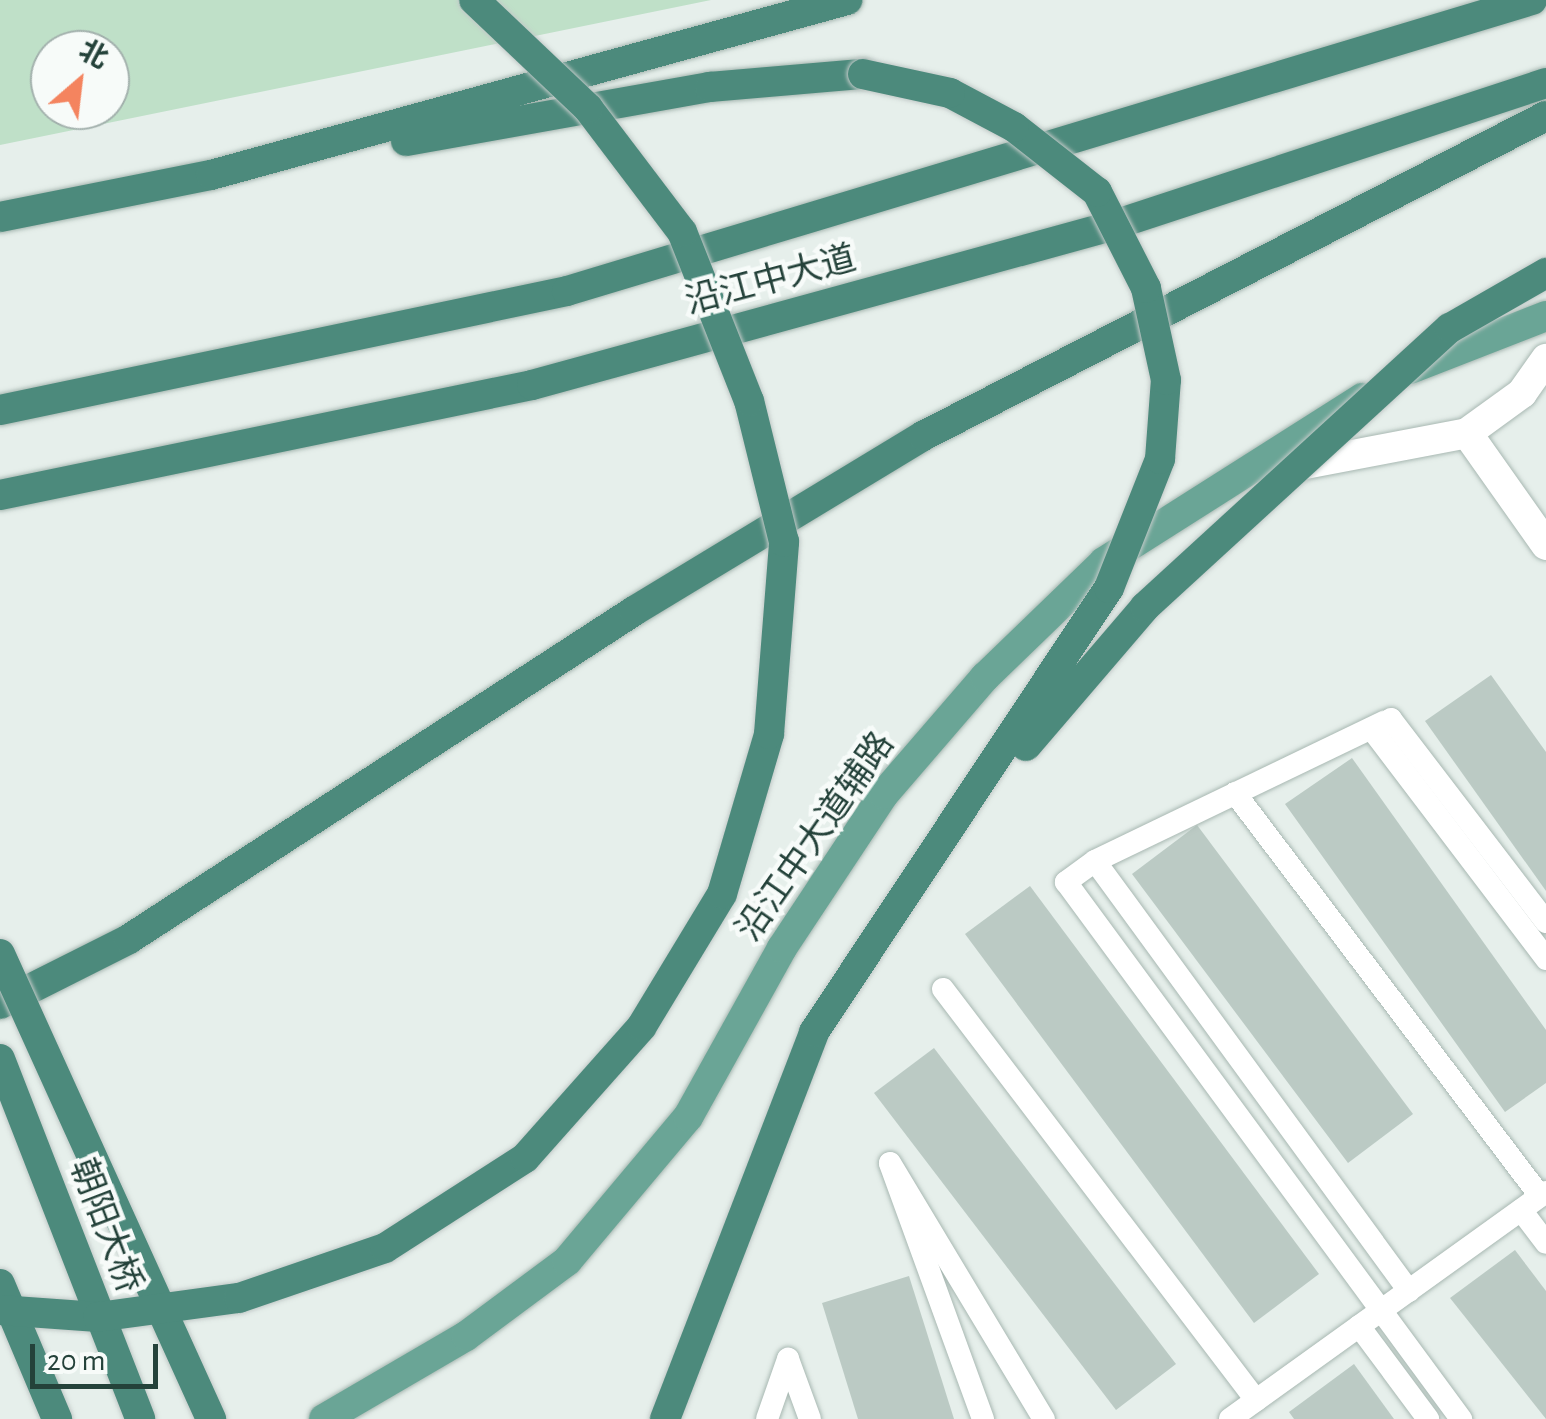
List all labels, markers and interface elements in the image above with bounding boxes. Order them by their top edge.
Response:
north arrow [30,30,130,130]
text: 北 [74,36,112,74]
street label: 沿江中大道 [681,238,861,324]
street label: 沿江中大道辅路 [729,725,903,949]
street label: 朝阳大桥 [60,1153,150,1299]
scale bar [35,1324,162,1386]
text: 20 m [47,1346,105,1376]

